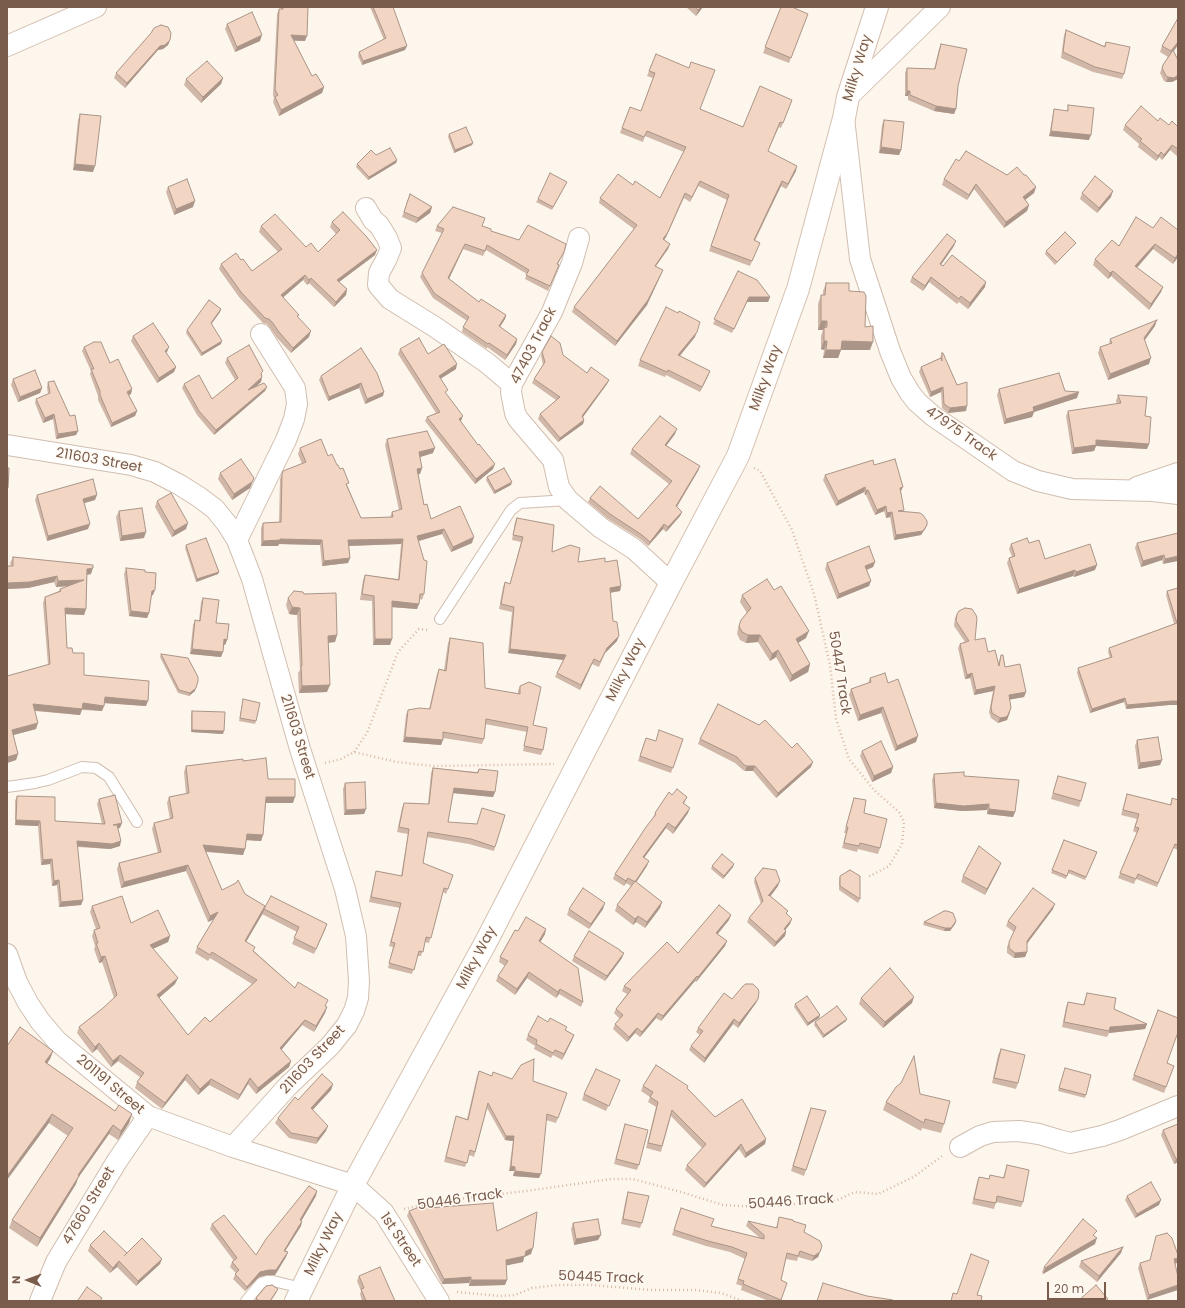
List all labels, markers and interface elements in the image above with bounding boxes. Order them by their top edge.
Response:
street label: Milky Way [840,33,876,103]
street label: 47403 Track [507,305,561,387]
street label: Milky Way [746,343,786,413]
street label: 47975 Track [922,403,1000,465]
street label: 211603 Street [54,445,144,477]
street label: 50447 Track [824,630,854,716]
street label: Milky Way [603,636,649,704]
street label: 211603 Street [276,693,318,781]
street label: Milky Way [453,924,501,992]
street label: 211603 Street [277,1022,349,1098]
street label: 201191 Street [72,1052,148,1118]
street label: 47660 Street [59,1164,119,1248]
street label: 50446 Track [416,1186,504,1214]
street label: 50446 Track [748,1191,834,1213]
street label: Milky Way [301,1209,347,1279]
street label: 1st Street [376,1210,424,1270]
north arrow [8,1260,48,1300]
street label: 50445 Track [558,1268,644,1288]
scale bar [1049,1274,1108,1300]
text: N [8,1276,24,1284]
text: 20 m [1054,1280,1084,1297]

